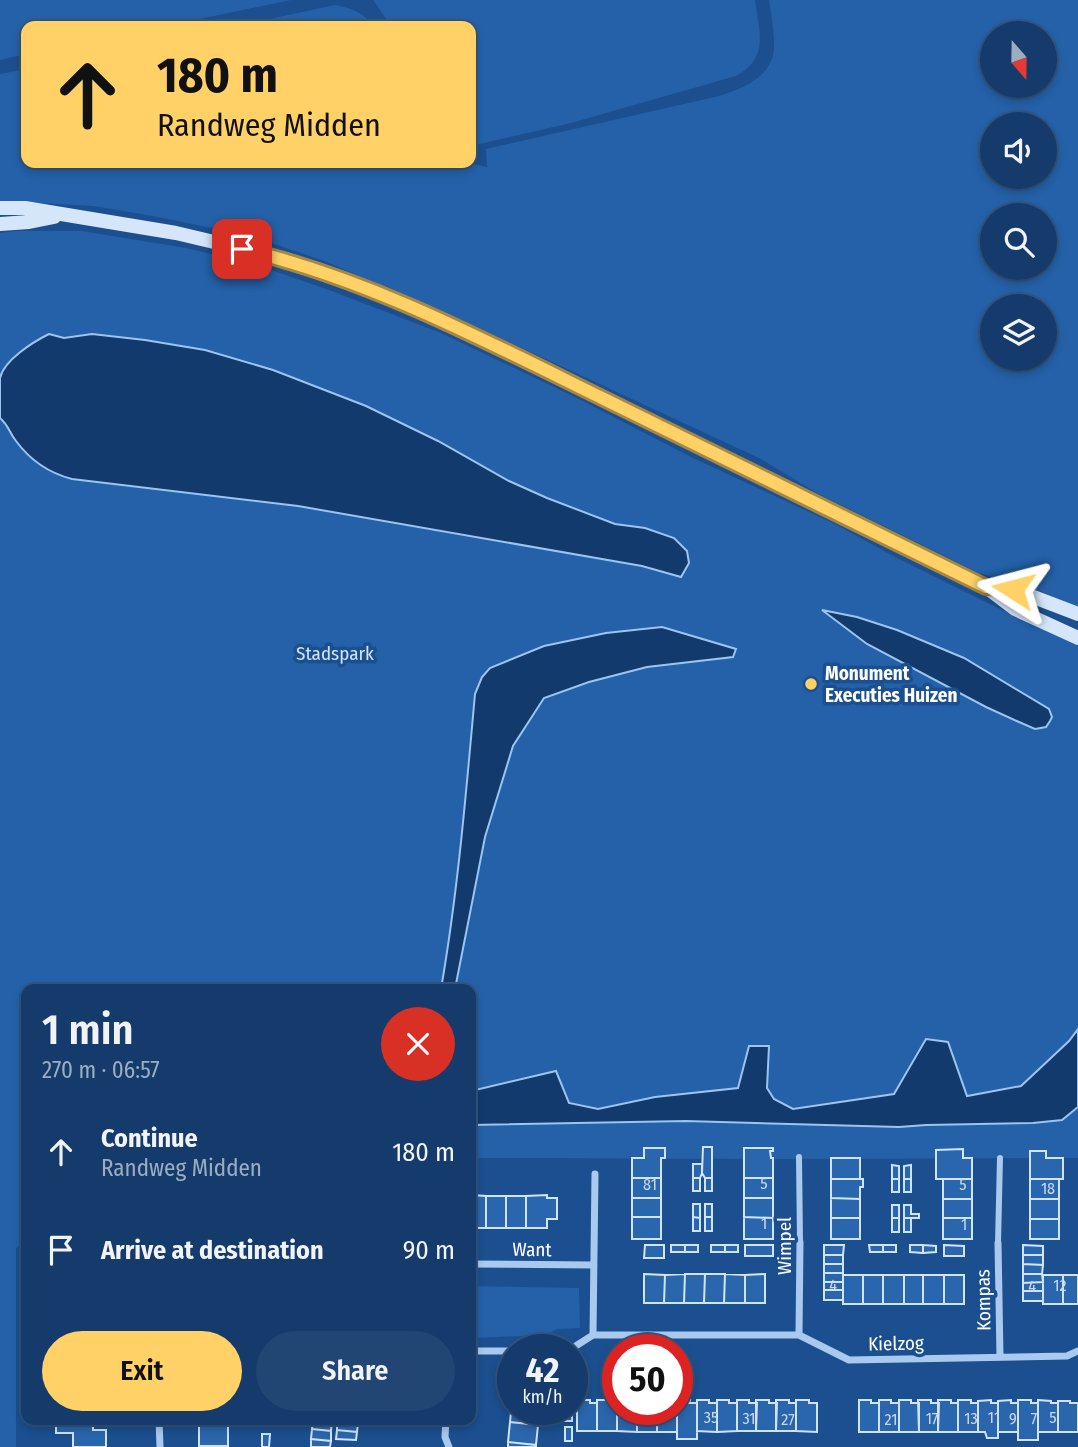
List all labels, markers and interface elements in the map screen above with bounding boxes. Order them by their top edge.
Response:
north arrow [980,21,1057,98]
map controls [980,21,1057,371]
text: 180 m [157,46,278,105]
icon: ahead [42,49,133,140]
text: Randweg Midden [157,106,381,144]
button: sound [980,112,1057,189]
button: search [980,203,1057,280]
pin [212,219,272,279]
icon: arrive [223,230,261,268]
button: layers [980,294,1057,371]
position arrow [976,552,1050,626]
park label: Stadspark [296,642,374,665]
place label: Monument Executies Huizen [825,662,957,707]
marker: Monument Executies Huizen [803,676,819,692]
text: 1 min [42,1005,133,1055]
button: close [381,1007,455,1081]
text: 270 m · 06:57 [42,1056,160,1084]
text: Continue [101,1123,198,1154]
icon: ahead [42,1133,80,1171]
text: 180 m [392,1137,455,1168]
text: Randweg Midden [101,1154,262,1182]
house number: 5 [760,1174,768,1193]
house number: 81 [643,1175,657,1194]
house number: 5 [959,1175,967,1194]
house number: 18 [1041,1179,1055,1198]
house number: 1 [761,1214,767,1233]
house number: 1 [961,1215,967,1234]
street label: Wimpel [773,1217,796,1275]
icon: arrive [42,1231,80,1269]
text: Arrive at destination [101,1235,324,1266]
text: 90 m [403,1235,455,1266]
street label: Want [512,1238,553,1261]
street label: Kompas [971,1269,996,1331]
house number: 4 [829,1276,837,1295]
house number: 12 [1053,1276,1067,1295]
house number: 4 [1028,1277,1036,1296]
button: Exit [42,1331,242,1411]
button: Share [256,1331,455,1411]
street label: Kielzog [868,1332,924,1355]
speed limit sign: 50 [602,1334,693,1425]
text: 42 [526,1349,559,1391]
text: km/h [522,1386,563,1408]
house number: 35 [704,1408,718,1427]
house number: 11 [988,1408,1000,1427]
house number: 5 [1049,1408,1057,1427]
house number: 31 [742,1409,756,1428]
house number: 17 [926,1409,939,1428]
house number: 13 [964,1409,978,1428]
house number: 9 [1009,1409,1017,1428]
house number: 7 [1031,1409,1038,1428]
house number: 27 [781,1410,795,1429]
house number: 21 [885,1410,897,1429]

